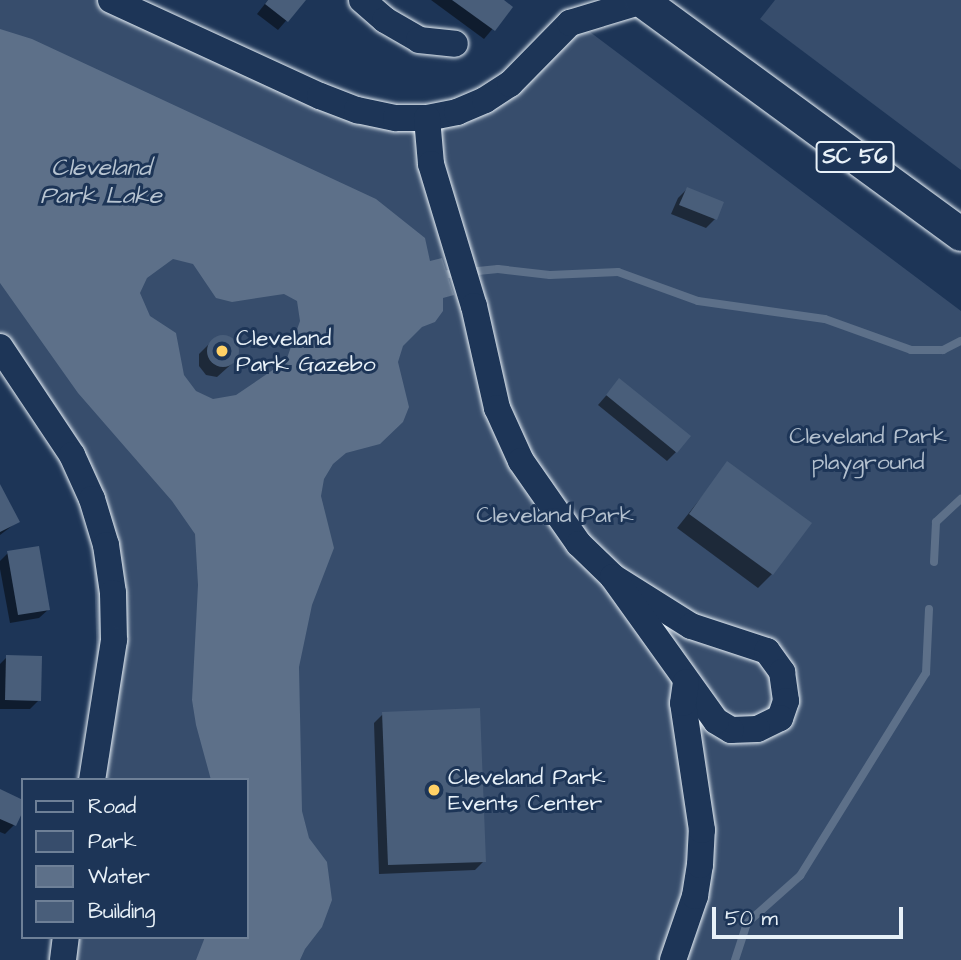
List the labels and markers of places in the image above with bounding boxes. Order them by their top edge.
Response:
place label: Cleveland Park Gazebo [236,324,376,378]
marker: Cleveland Park Gazebo [214,343,230,359]
place label: Cleveland Park Events Center [448,763,606,817]
marker: Cleveland Park Events Center [426,782,442,798]

